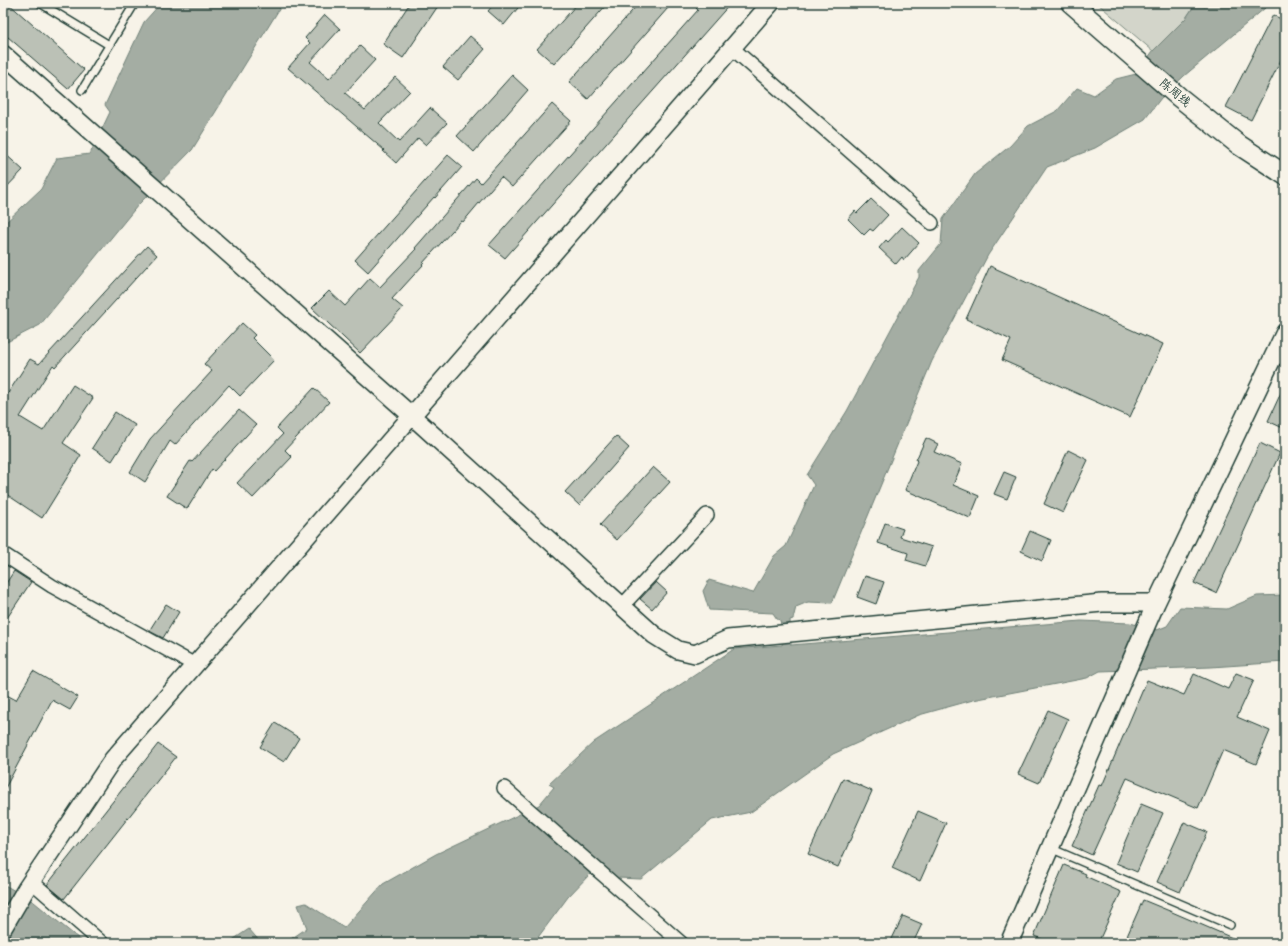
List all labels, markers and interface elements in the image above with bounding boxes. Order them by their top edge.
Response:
street label: 陈周线 [1156,75,1194,111]

